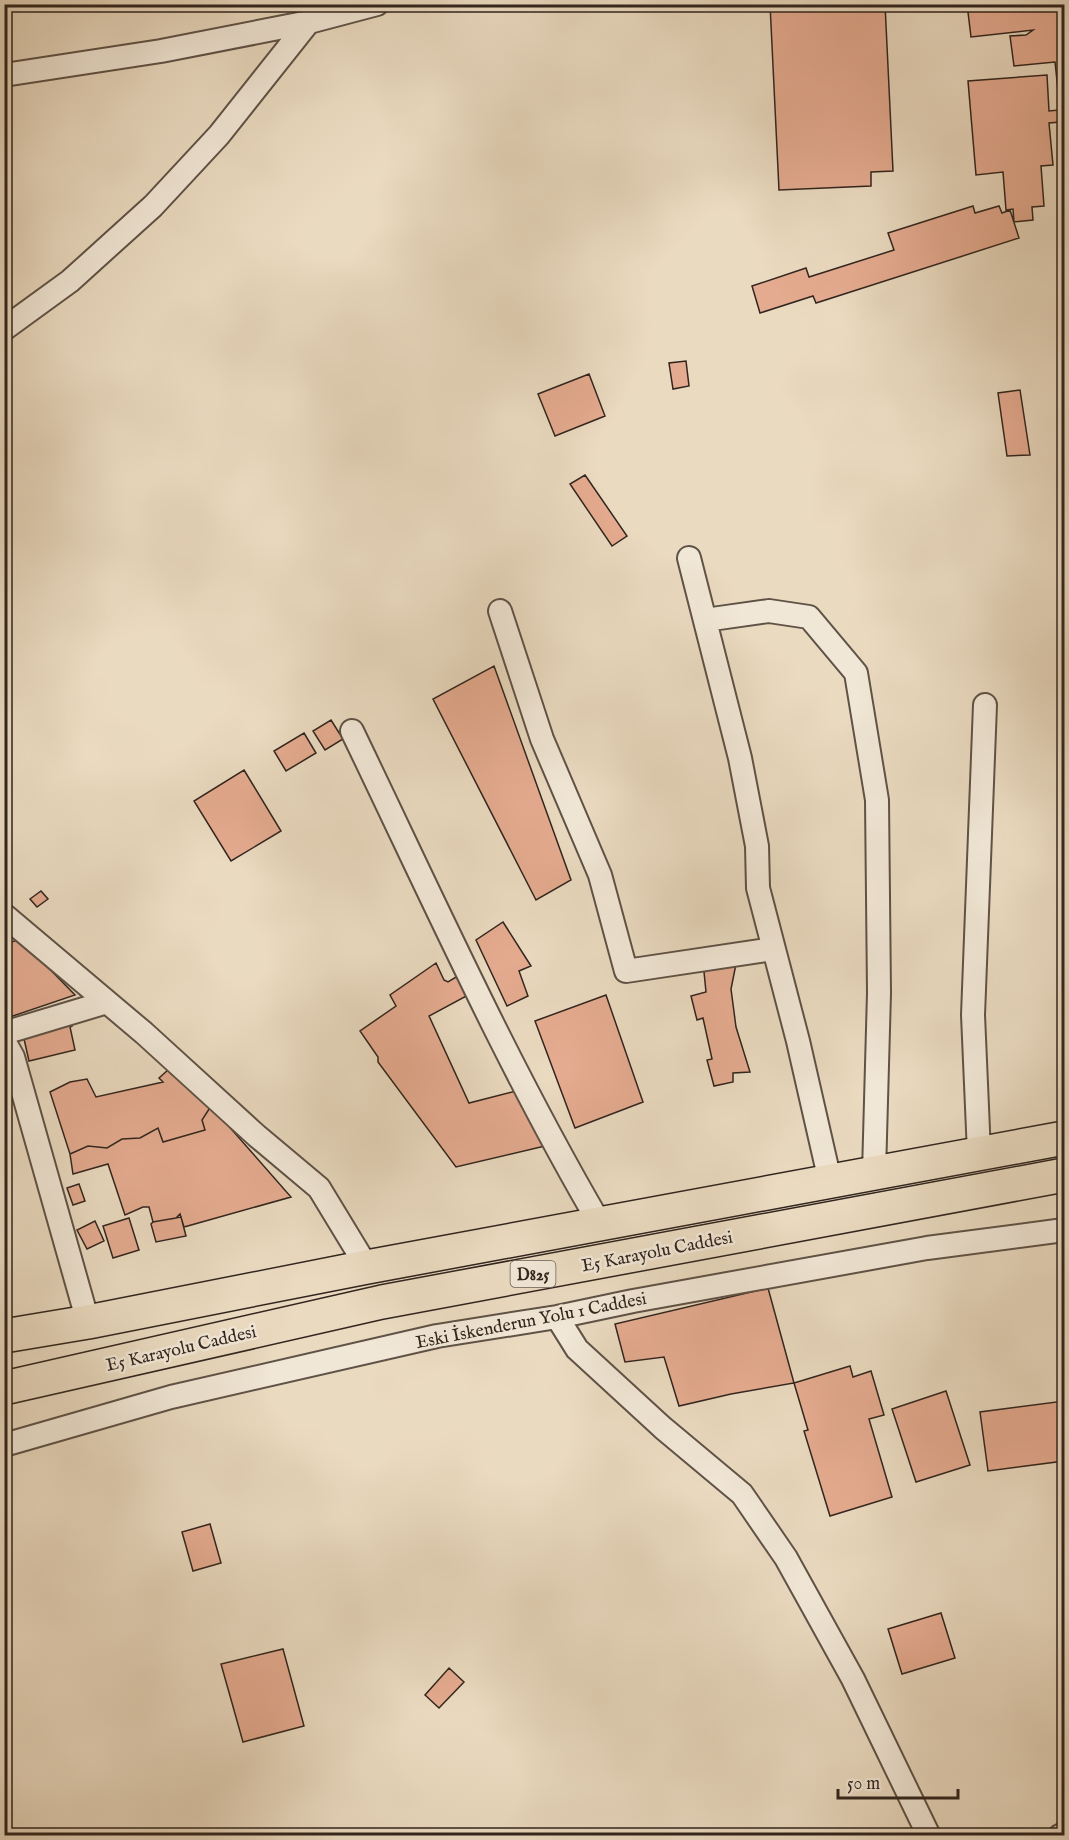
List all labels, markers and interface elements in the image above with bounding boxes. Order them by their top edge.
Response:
street label: E5 Karayolu Caddesi [580,1227,735,1278]
road number: D825 [510,1261,556,1287]
street label: Eski İskenderun Yolu 1 Caddesi [414,1287,649,1355]
street label: E5 Karayolu Caddesi [104,1321,259,1378]
scale bar [838,1762,958,1800]
text: 50 m [847,1773,880,1796]

